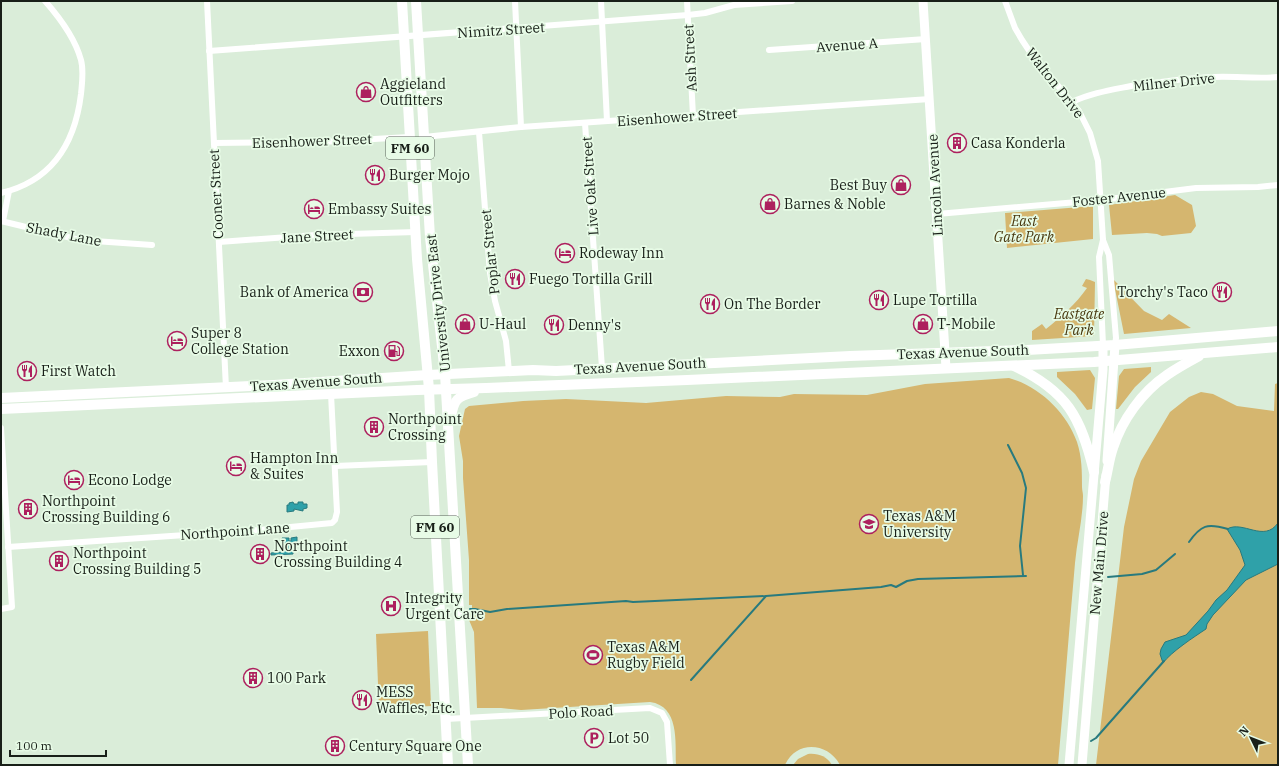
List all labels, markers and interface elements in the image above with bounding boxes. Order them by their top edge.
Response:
street label: Nimitz Street [457,18,545,42]
street label: Ash Street [679,24,701,92]
street label: Avenue A [815,34,879,56]
street label: Walton Drive [1022,44,1088,122]
street label: Milner Drive [1132,69,1216,95]
place label: Aggieland Outfitters [380,75,447,109]
shop icon: Aggieland Outfitters [355,81,377,103]
street label: Eisenhower Street [616,104,738,130]
street label: Eisenhower Street [252,130,372,152]
building icon: Casa Konderla [946,132,968,154]
street label: Lincoln Avenue [923,133,947,237]
place label: Casa Konderla [971,134,1066,152]
street label: Live Oak Street [578,136,602,236]
road number: FM 60 [386,137,434,159]
street label: Cooner Street [205,148,227,239]
restaurant icon: Burger Mojo [364,164,386,186]
place label: Burger Mojo [389,166,470,184]
shop icon: Best Buy [890,174,912,196]
place label: Best Buy [830,176,888,194]
street label: Foster Avenue [1071,183,1167,211]
shop icon: Barnes & Noble [759,193,781,215]
place label: Barnes & Noble [784,195,886,213]
hotel icon: Embassy Suites [303,198,325,220]
place label: Embassy Suites [328,200,431,218]
street label: Poplar Street [477,208,503,295]
park label: East Gate Park [994,212,1055,246]
street label: Shady Lane [25,218,103,250]
street label: Jane Street [280,225,354,247]
street label: University Drive East [422,233,454,373]
hotel icon: Rodeway Inn [554,242,576,264]
place label: Rodeway Inn [579,244,664,262]
restaurant icon: Fuego Tortilla Grill [504,268,526,290]
place label: Fuego Tortilla Grill [529,270,653,288]
bank icon: Bank of America [352,281,374,303]
restaurant icon: Torchy's Taco [1211,281,1233,303]
place label: Bank of America [240,283,349,301]
place label: Torchy's Taco [1117,283,1208,301]
restaurant icon: Lupe Tortilla [868,289,890,311]
place label: Lupe Tortilla [893,291,978,309]
restaurant icon: On The Border [699,293,721,315]
place label: On The Border [724,295,821,313]
park label: Eastgate Park [1053,305,1105,339]
shop icon: U-Haul [454,313,476,335]
shop icon: T-Mobile [912,313,934,335]
restaurant icon: Denny's [543,314,565,336]
place label: U-Haul [479,315,526,333]
place label: T-Mobile [937,315,996,333]
place label: Denny's [568,316,621,334]
place label: Super 8 College Station [191,324,289,358]
hotel icon: Super 8 College Station [166,330,188,352]
fuel station icon: Exxon [383,340,405,362]
street label: Texas Avenue South [897,341,1030,363]
place label: Exxon [339,342,380,360]
street label: Texas Avenue South [573,354,707,378]
restaurant icon: First Watch [16,360,38,382]
place label: First Watch [41,362,116,380]
street label: Texas Avenue South [249,368,383,396]
place label: Northpoint Crossing [388,410,462,444]
building icon: Northpoint Crossing [363,416,385,438]
place label: Hampton Inn & Suites [250,449,338,483]
hotel icon: Hampton Inn & Suites [225,455,247,477]
hotel icon: Econo Lodge [63,469,85,491]
place label: Econo Lodge [88,471,172,489]
place label: Northpoint Crossing Building 6 [42,492,170,526]
building icon: Northpoint Crossing Building 6 [17,498,39,520]
place label: Texas A&M University [883,507,956,541]
street label: New Main Drive [1085,510,1113,616]
school or university icon: Texas A&M University [858,513,880,535]
road number: FM 60 [411,516,459,538]
street label: Northpoint Lane [180,518,290,544]
place label: Northpoint Crossing Building 4 [274,537,402,571]
building icon: Northpoint Crossing Building 4 [249,543,271,565]
place label: Northpoint Crossing Building 5 [73,544,201,578]
building icon: Northpoint Crossing Building 5 [48,550,70,572]
place label: Integrity Urgent Care [405,589,484,623]
hospital icon: Integrity Urgent Care [380,595,402,617]
place label: Texas A&M Rugby Field [607,638,685,672]
sports icon: Texas A&M Rugby Field [582,644,604,666]
building icon: 100 Park [242,667,264,689]
place label: 100 Park [267,669,327,687]
place label: MESS Waffles, Etc. [376,683,456,717]
restaurant icon: MESS Waffles, Etc. [351,689,373,711]
street label: Polo Road [548,701,614,723]
north arrow [1231,718,1271,758]
text: N [1236,723,1252,739]
parking icon: Lot 50 [583,727,605,749]
place label: Lot 50 [608,729,649,747]
scale bar [10,732,106,758]
building icon: Century Square One [324,735,346,757]
place label: Century Square One [349,737,482,755]
text: 100 m [16,738,52,753]

